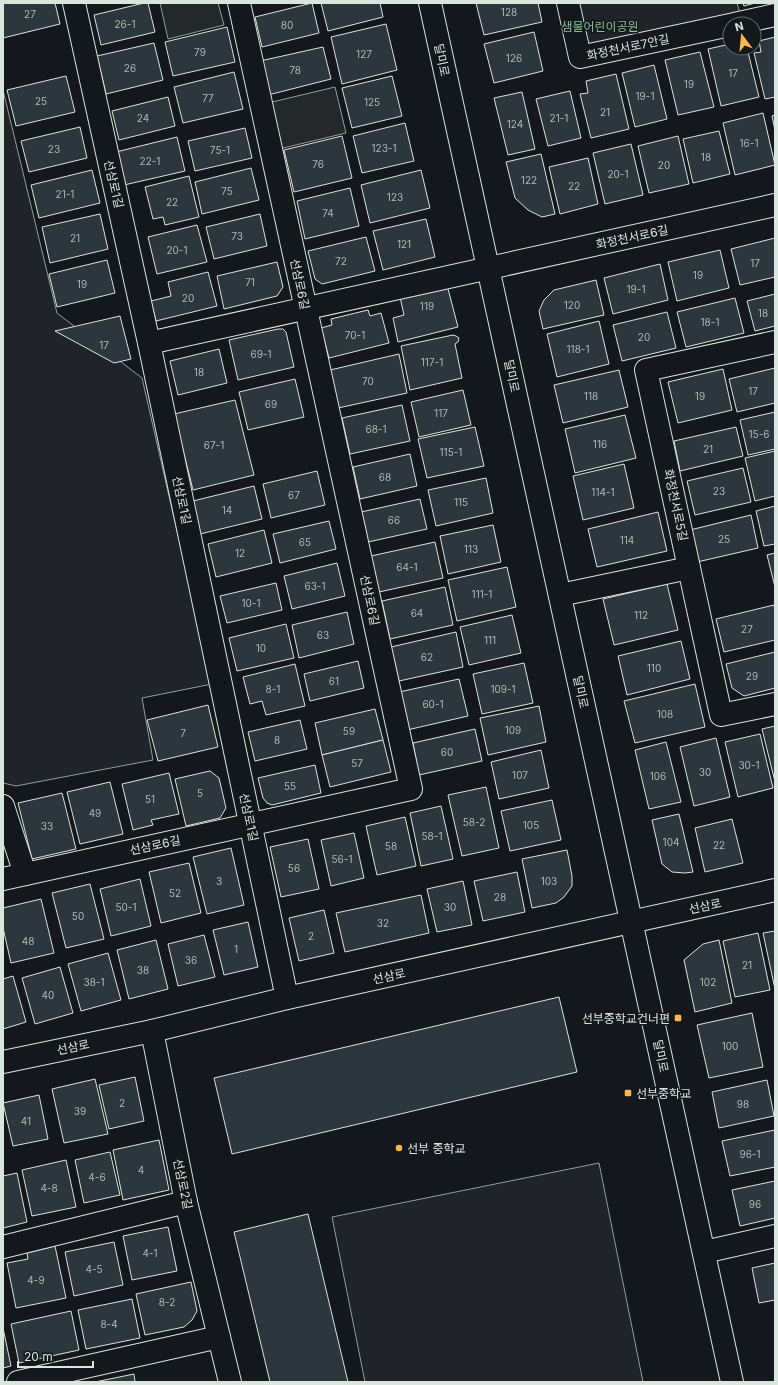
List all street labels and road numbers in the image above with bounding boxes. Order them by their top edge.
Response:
street label: 화정천서로7안길 [585,31,671,63]
street label: 달미로 [431,42,453,78]
street label: 선삼로1길 [101,158,127,210]
street label: 화정천서로6길 [594,222,670,252]
street label: 선삼로6길 [287,257,313,311]
street label: 달미로 [501,358,523,394]
street label: 화정천서로5길 [661,467,691,543]
street label: 선삼로1길 [170,474,194,526]
street label: 선삼로6길 [357,573,383,627]
street label: 달미로 [570,674,592,710]
street label: 선삼로1길 [237,791,261,843]
street label: 선삼로6길 [128,832,182,858]
street label: 선삼로 [687,895,723,917]
street label: 선삼로 [371,965,407,987]
street label: 선삼로 [55,1036,91,1058]
street label: 달미로 [650,1038,672,1074]
street label: 선삼로2길 [170,1157,196,1211]

